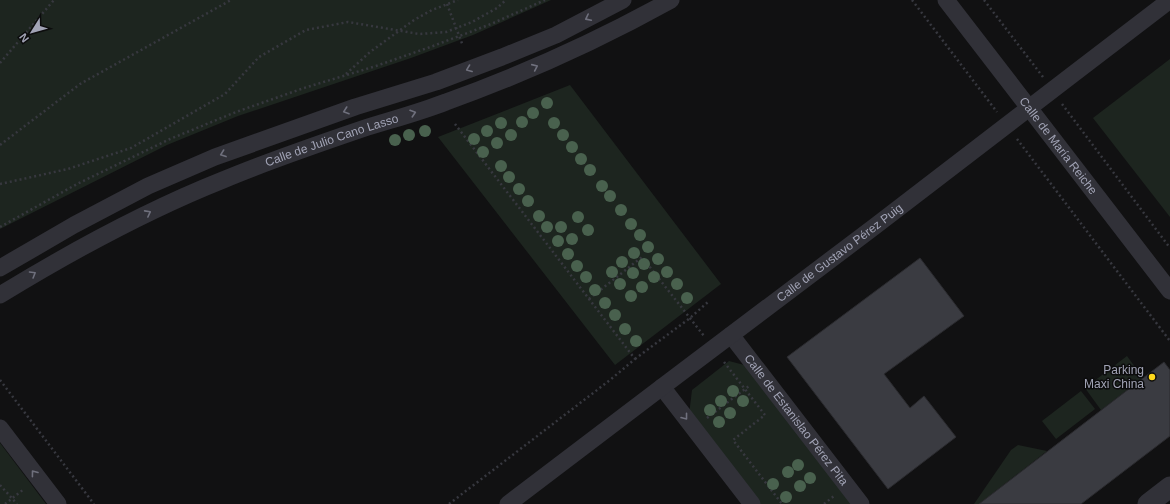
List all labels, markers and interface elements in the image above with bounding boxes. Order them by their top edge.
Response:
north arrow [12,12,52,52]
one-way arrow [585,13,593,21]
text: N [17,31,31,45]
one-way arrow [530,64,538,72]
one-way arrow [466,65,473,73]
street label: Calle de María Reiche [1016,94,1100,197]
one-way arrow [343,106,350,114]
one-way arrow [410,109,417,118]
street label: Calle de Julio Cano Lasso [263,111,400,170]
one-way arrow [220,150,227,158]
street label: Calle de Gustavo Pérez Puig [774,201,905,305]
one-way arrow [143,210,151,217]
one-way arrow [29,272,36,279]
street label: Calle de Estanislao Pérez Pita [741,351,851,488]
place label: Parking Maxi China [1084,363,1144,391]
marker: Parking Maxi China [1147,372,1157,382]
one-way arrow [681,413,688,420]
one-way arrow [31,470,39,477]

